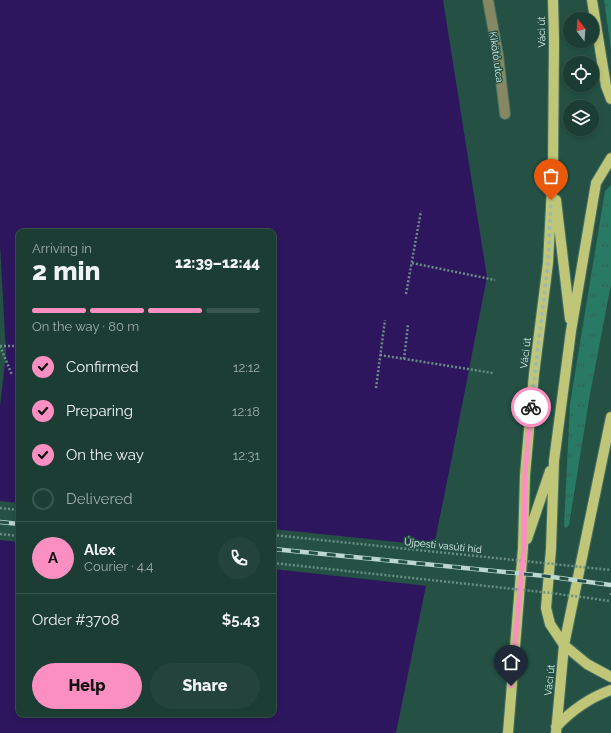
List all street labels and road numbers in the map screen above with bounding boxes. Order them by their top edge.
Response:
street label: Váci út [536,16,547,48]
street label: Kikötő utca [487,31,506,83]
street label: Váci út [518,336,533,369]
street label: Újpesti vasúti híd [404,536,482,555]
street label: Váci út [542,663,557,696]

